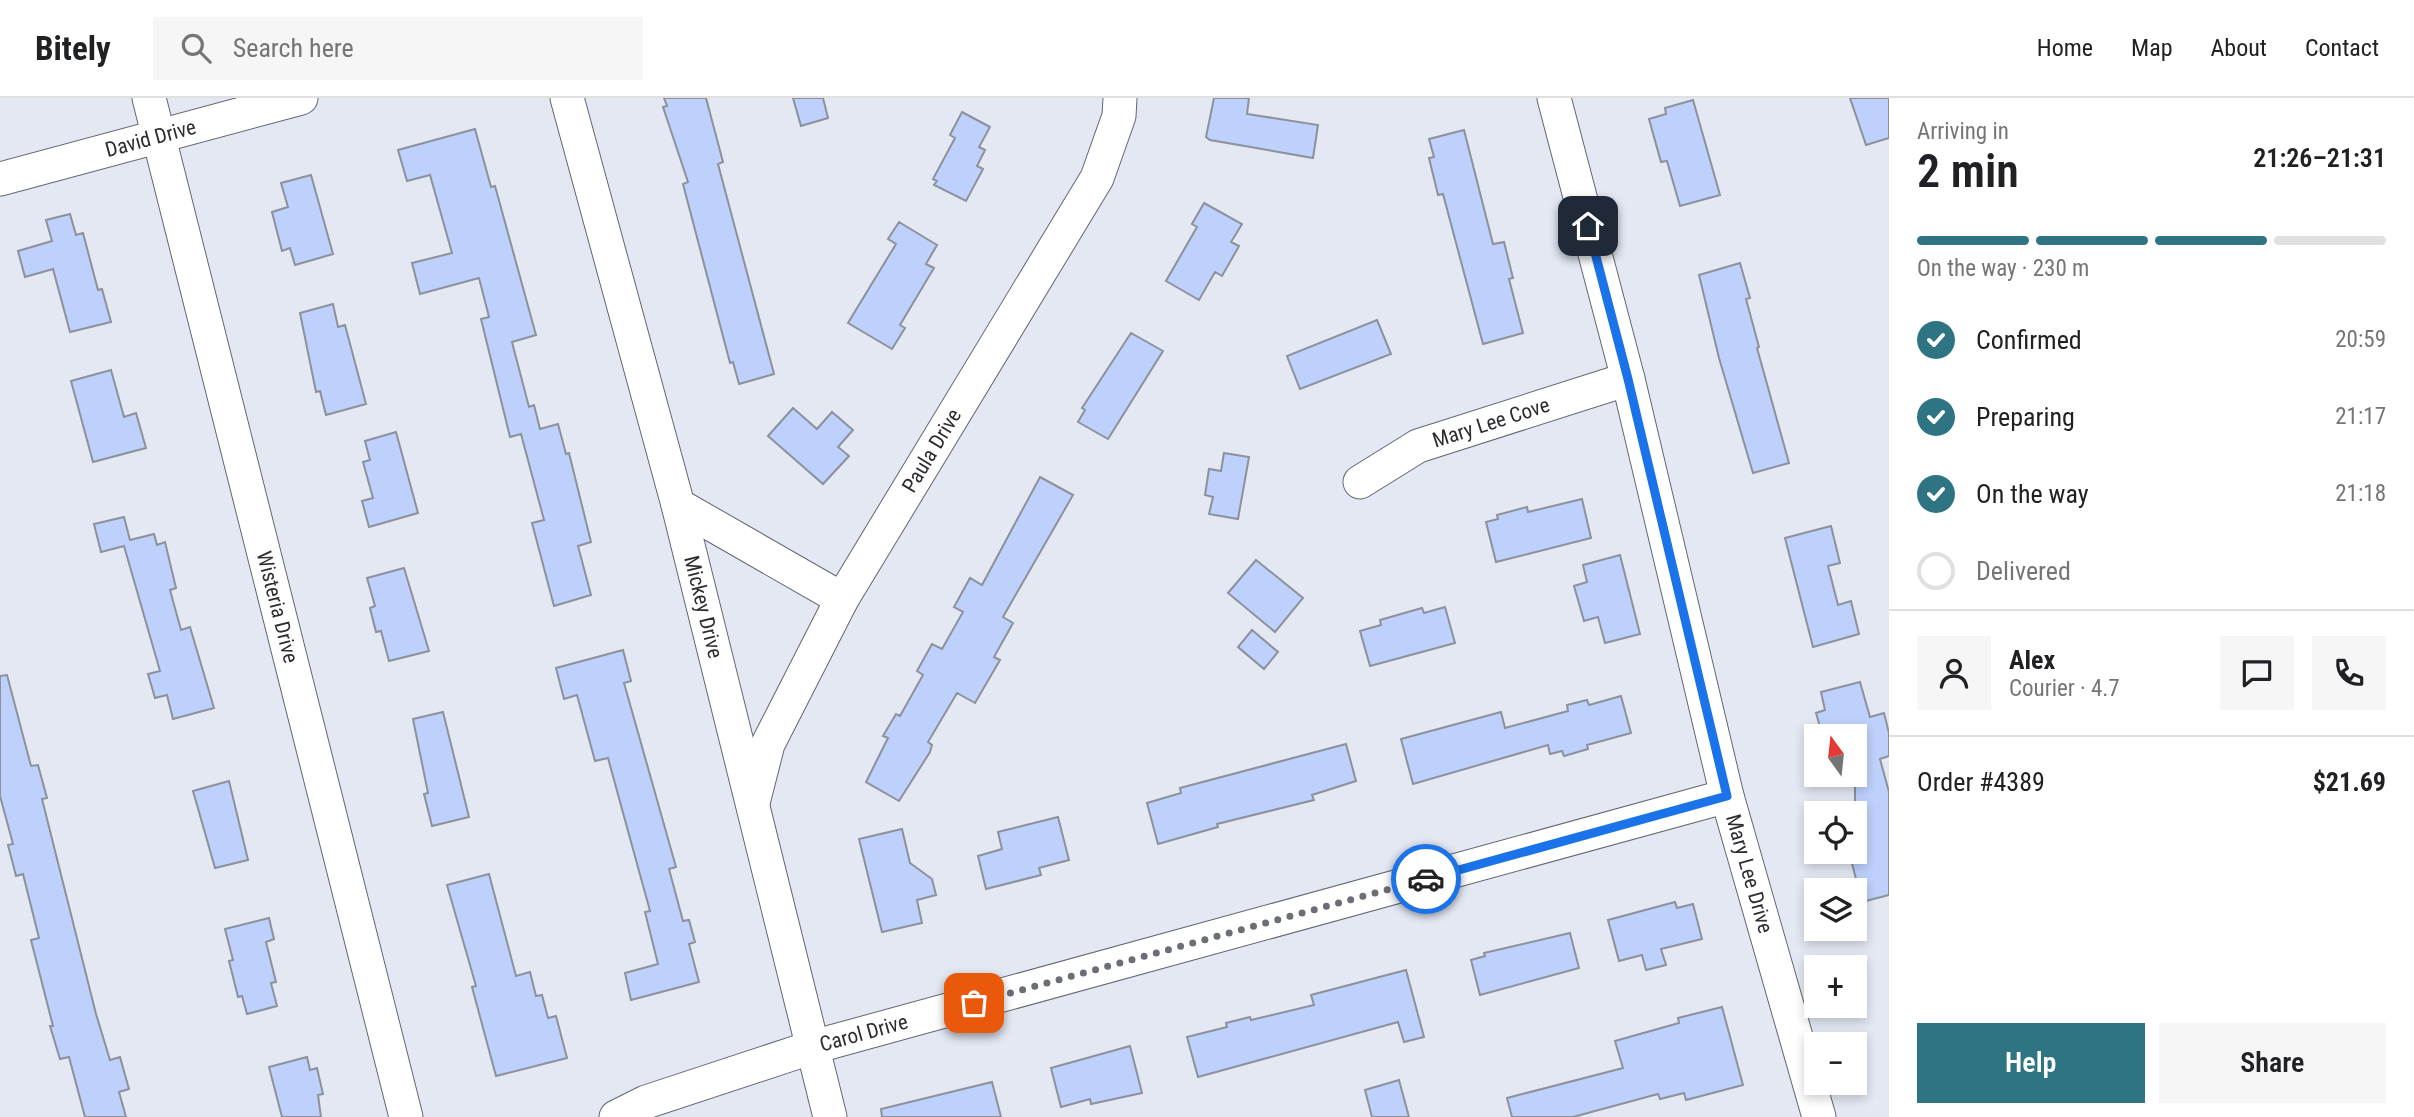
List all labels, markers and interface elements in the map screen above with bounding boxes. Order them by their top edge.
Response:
search box [153,17,643,80]
text: Bitely [35,29,111,68]
icon: search [177,29,215,67]
text: Search here [233,33,354,63]
text: Home [2037,34,2093,62]
text: Map [2131,34,2173,62]
text: About [2211,34,2267,62]
text: Contact [2305,34,2379,62]
street label: David Drive [103,115,199,162]
text: Arriving in [1917,118,2009,145]
text: 21:26–21:31 [2253,143,2386,173]
text: 2 min [1917,144,2019,198]
pin [1558,196,1618,256]
icon: home [1569,207,1607,245]
text: On the way · 230 m [1917,255,2089,282]
icon: check [1917,321,1955,359]
text: Confirmed [1976,325,2082,355]
text: 20:59 [2335,326,2386,353]
street label: Mary Lee Cove [1430,393,1553,453]
icon: check [1917,398,1955,436]
text: Preparing [1976,402,2075,432]
text: 21:17 [2335,403,2386,430]
street label: Paula Drive [897,404,966,497]
icon: check [1917,475,1955,513]
text: On the way [1976,479,2089,509]
text: 21:18 [2335,480,2386,507]
street label: Wisteria Drive [252,549,303,666]
street label: Mickey Drive [679,553,728,661]
text: Delivered [1976,556,2071,586]
button: person [1917,636,1991,710]
button: chat [2220,636,2294,710]
button: phone [2312,636,2386,710]
text: Alex [2009,645,2055,675]
text: Courier · 4.7 [2009,675,2120,702]
north arrow [1804,724,1867,788]
map controls [1804,724,1867,1095]
text: Order #4389 [1917,767,2045,797]
text: $21.69 [2313,767,2386,797]
button: locate [1804,801,1867,864]
street label: Mary Lee Drive [1721,811,1778,936]
courier [1391,844,1461,914]
icon: car [1407,860,1445,898]
button: layers [1804,878,1867,941]
button: + [1804,955,1867,1018]
pin [944,973,1004,1033]
icon: bag [955,984,993,1022]
street label: Carol Drive [817,1009,911,1057]
button: Help [1917,1023,2145,1103]
button: Share [2159,1023,2386,1103]
button: − [1804,1032,1867,1095]

